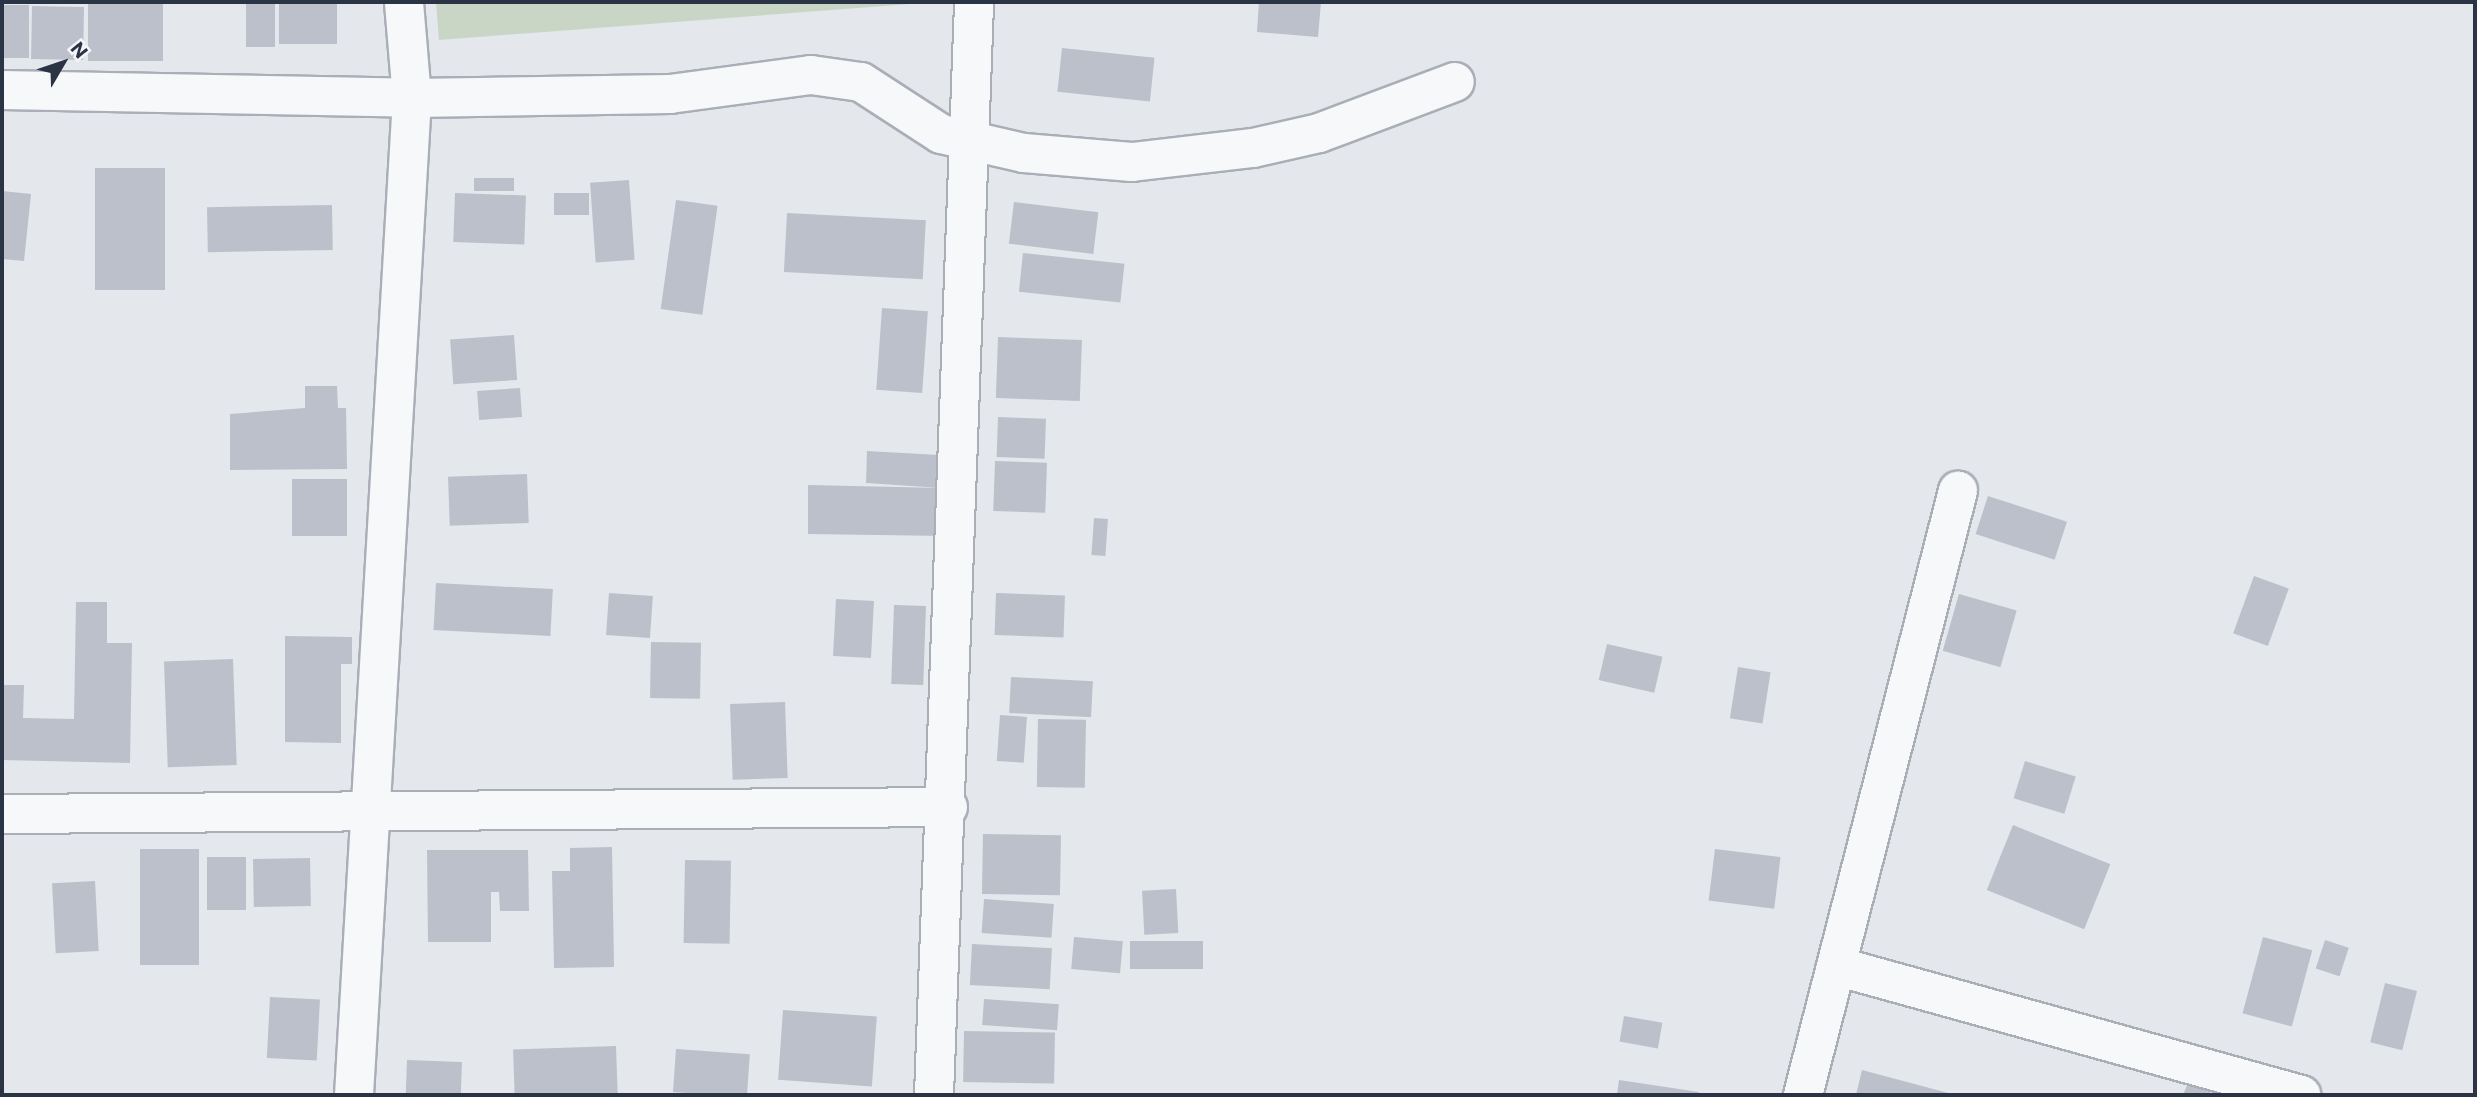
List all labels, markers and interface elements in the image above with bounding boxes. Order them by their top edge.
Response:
north arrow [28,28,98,98]
text: N [66,37,93,62]

